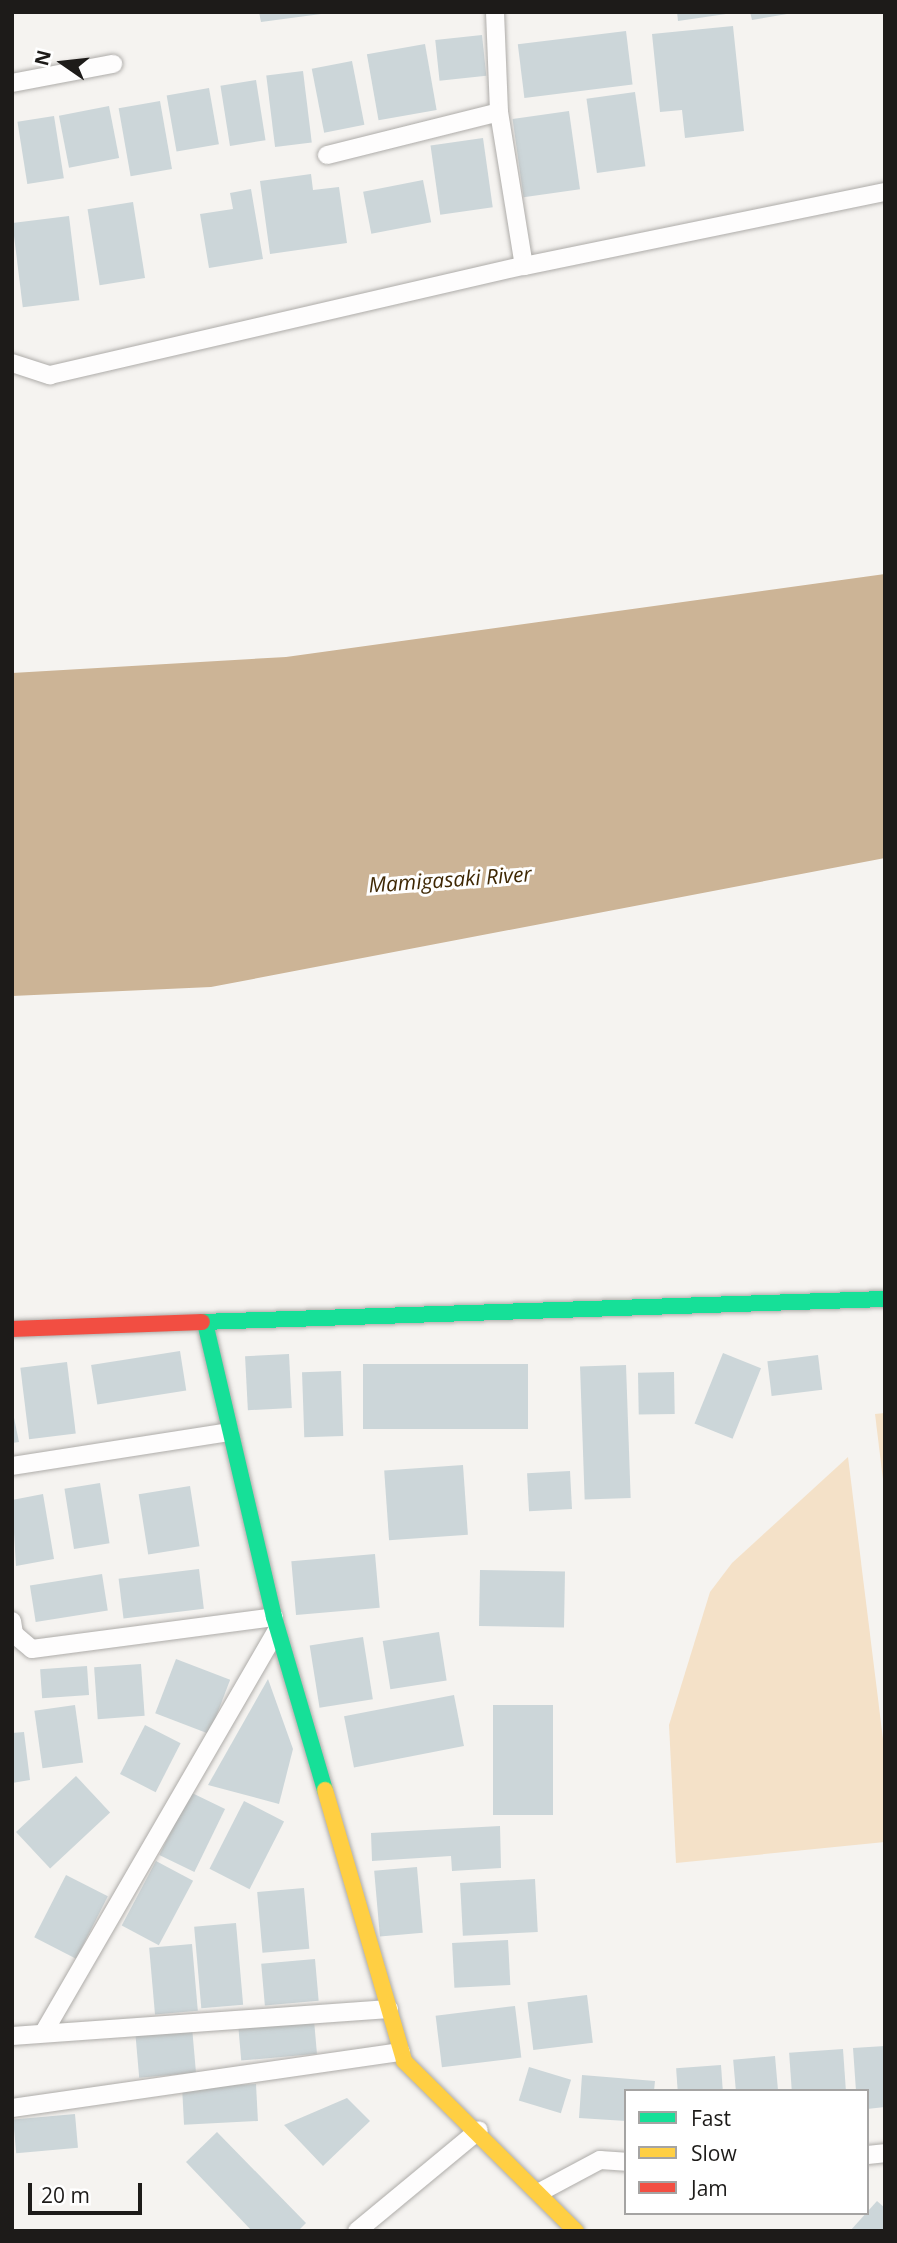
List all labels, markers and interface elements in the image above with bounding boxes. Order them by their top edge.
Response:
north arrow [28,28,98,98]
text: N [28,47,57,69]
water label: Mamigasaki River [368,861,532,897]
legend [624,2089,869,2215]
text: Fast [691,2104,731,2132]
text: Slow [691,2139,737,2167]
scale bar [32,2170,145,2214]
text: Jam [691,2174,728,2202]
text: 20 m [41,2181,90,2209]

